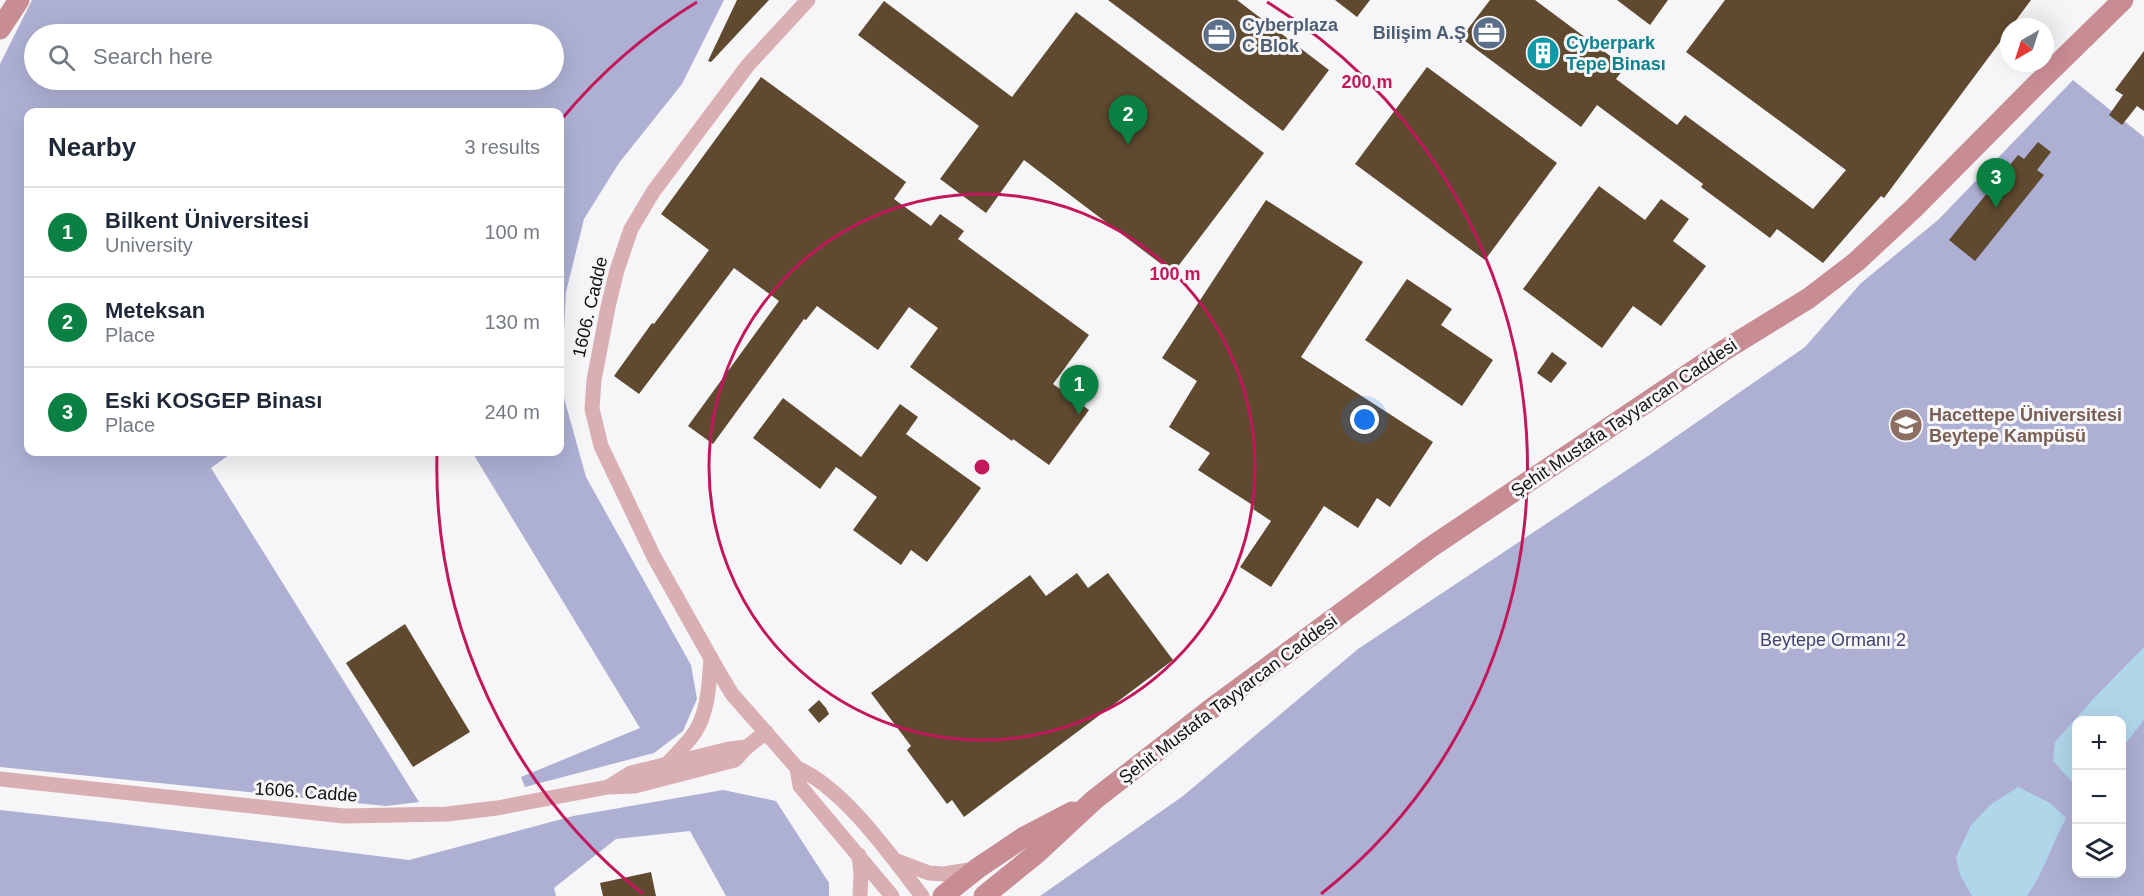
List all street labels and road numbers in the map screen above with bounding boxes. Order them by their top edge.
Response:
street label: 1606. Cadde [569,255,611,359]
street label: Şehit Mustafa Tayyarcan Caddesi [1507,335,1741,501]
street label: Şehit Mustafa Tayyarcan Caddesi [1115,610,1341,788]
street label: 1606. Cadde [254,778,358,806]

